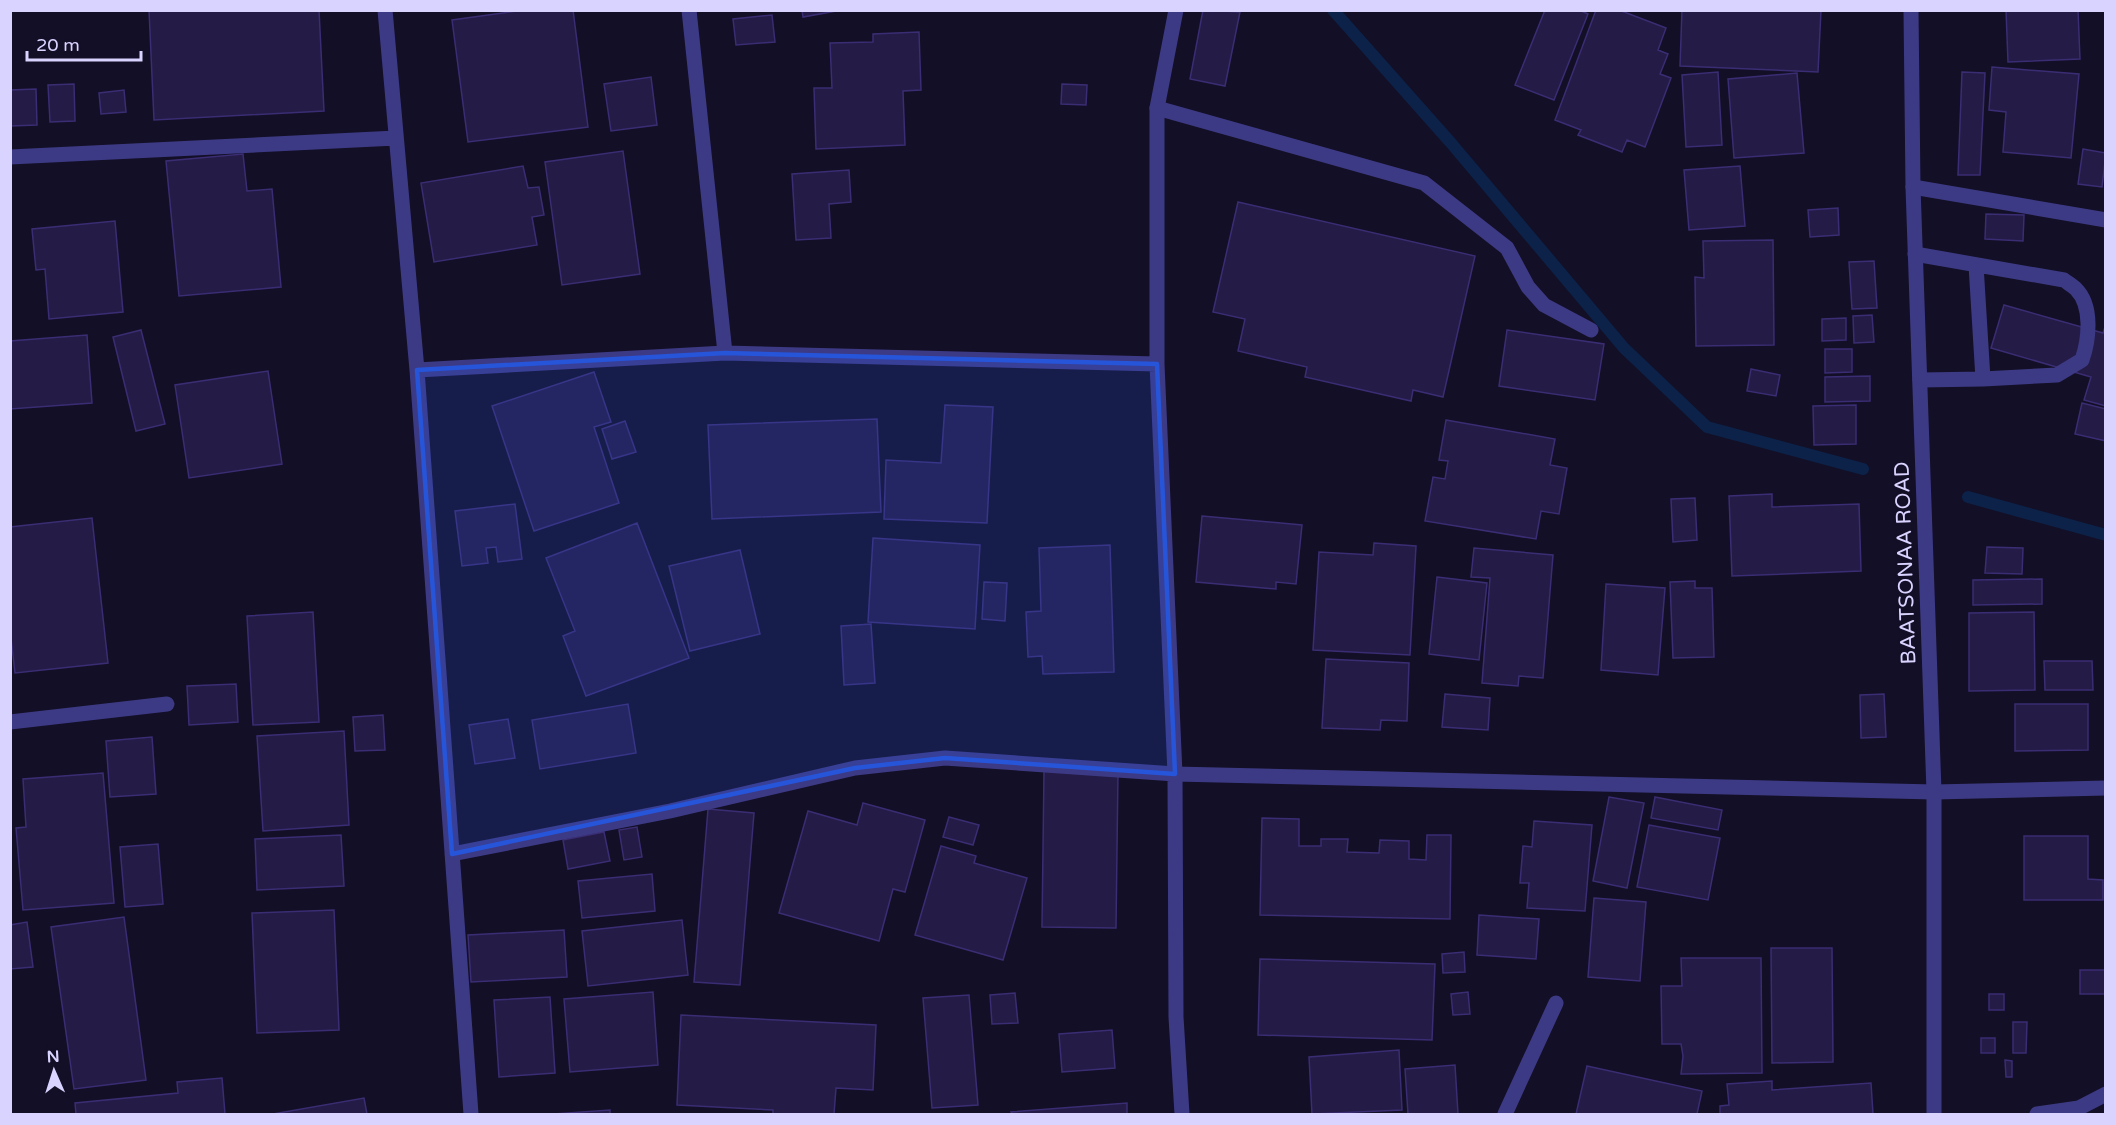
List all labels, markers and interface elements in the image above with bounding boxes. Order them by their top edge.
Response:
scale bar [27,24,141,62]
text: 20 m [36,34,80,56]
street label: BAATSONAA ROAD [1889,461,1922,665]
north arrow [24,1041,84,1101]
text: N [46,1047,60,1067]

